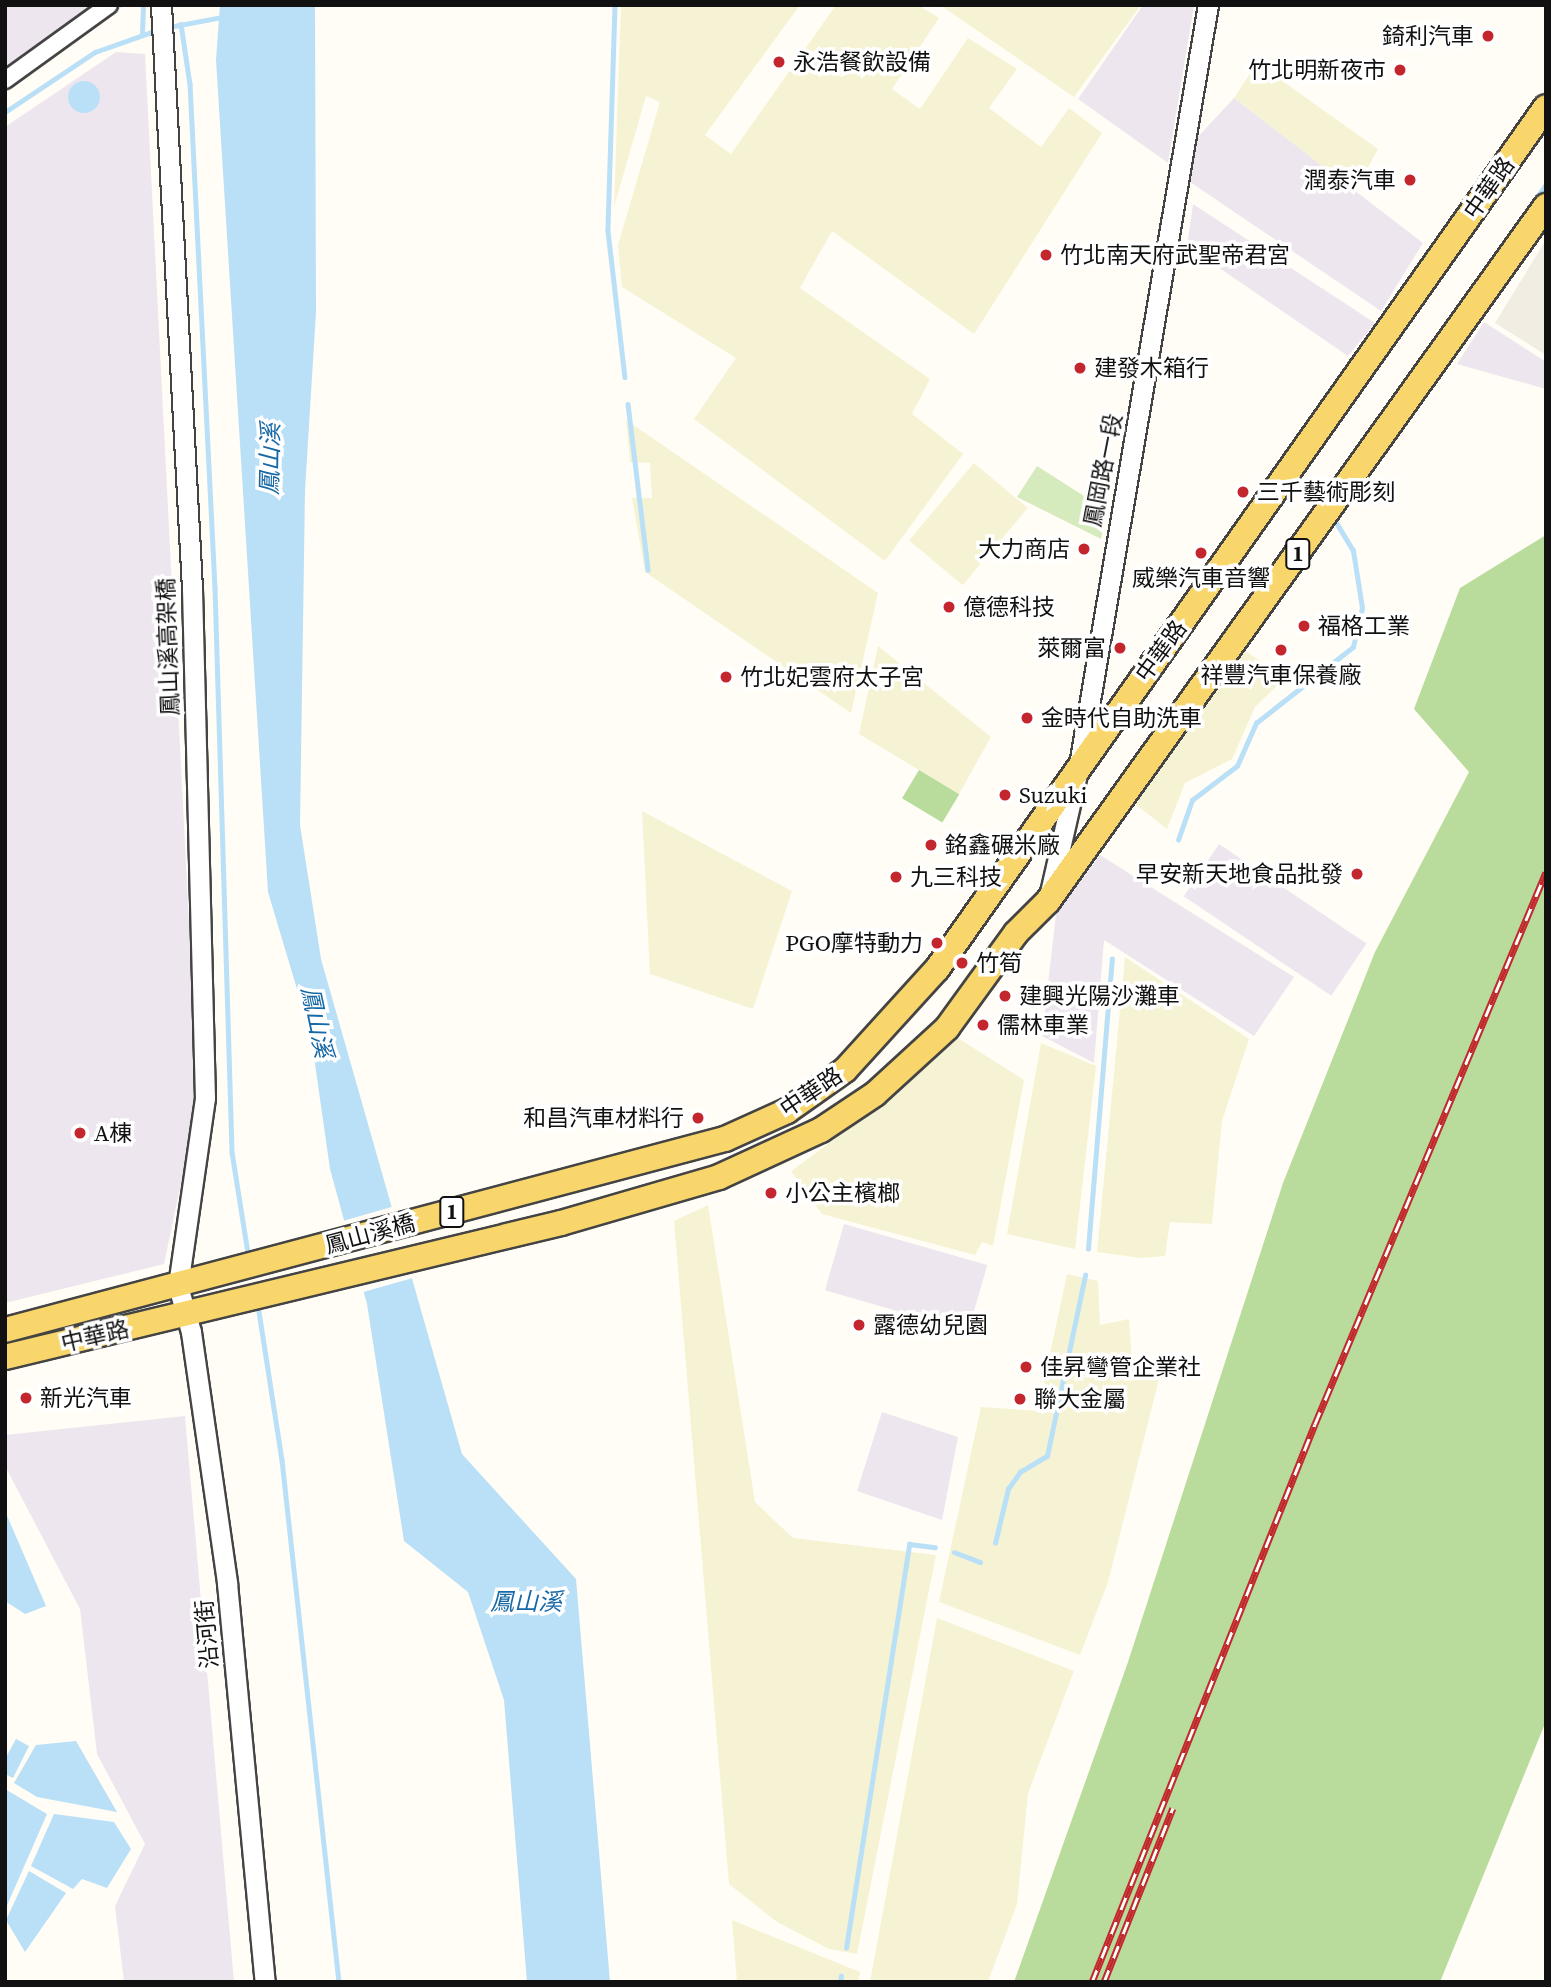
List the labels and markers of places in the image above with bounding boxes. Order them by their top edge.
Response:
place label: 錡利汽車 [1382,22,1474,50]
marker: 錡利汽車 [1480,28,1496,44]
place label: 永浩餐飲設備 [793,48,931,76]
marker: 永浩餐飲設備 [771,54,787,70]
place label: 竹北明新夜市 [1248,56,1386,84]
marker: 竹北明新夜市 [1392,62,1408,78]
place label: 潤泰汽車 [1304,166,1396,194]
marker: 潤泰汽車 [1402,172,1418,188]
place label: 竹北南天府武聖帝君宮 [1060,241,1290,269]
marker: 竹北南天府武聖帝君宮 [1038,247,1054,263]
place label: 建發木箱行 [1094,354,1209,382]
marker: 建發木箱行 [1072,360,1088,376]
place label: 三千藝術彫刻 [1257,478,1395,506]
marker: 三千藝術彫刻 [1235,484,1251,500]
place label: 大力商店 [978,535,1070,563]
marker: 大力商店 [1076,541,1092,557]
marker: 威樂汽車音響 [1193,545,1209,561]
place label: 威樂汽車音響 [1132,564,1270,592]
place label: 億德科技 [963,593,1055,621]
marker: 億德科技 [941,599,957,615]
place label: 福格工業 [1318,612,1410,640]
marker: 福格工業 [1296,618,1312,634]
place label: 萊爾富 [1037,634,1106,662]
marker: 萊爾富 [1112,640,1128,656]
marker: 祥豐汽車保養廠 [1273,642,1289,658]
place label: 祥豐汽車保養廠 [1201,661,1361,689]
place label: 竹北妃雲府太子宮 [740,663,924,691]
marker: 竹北妃雲府太子宮 [718,669,734,685]
place label: 金時代自助洗車 [1041,704,1202,732]
marker: 金時代自助洗車 [1019,710,1035,726]
place label: Suzuki [1019,781,1087,809]
marker: Suzuki [997,787,1013,803]
place label: 銘鑫碾米廠 [945,831,1060,859]
marker: 銘鑫碾米廠 [923,837,939,853]
place label: 早安新天地食品批發 [1136,860,1343,888]
place label: 九三科技 [910,863,1002,891]
marker: 早安新天地食品批發 [1349,866,1365,882]
marker: 九三科技 [888,869,904,885]
place label: PGO摩特動力 [785,929,923,957]
marker: PGO摩特動力 [929,935,945,951]
place label: 竹筍 [976,949,1022,977]
marker: 竹筍 [954,955,970,971]
place label: 建興光陽沙灘車 [1019,982,1180,1010]
marker: 建興光陽沙灘車 [997,988,1013,1004]
place label: 儒林車業 [997,1011,1089,1039]
marker: 儒林車業 [975,1017,991,1033]
place label: 和昌汽車材料行 [523,1104,684,1132]
marker: 和昌汽車材料行 [690,1110,706,1126]
place label: A棟 [94,1119,132,1147]
marker: A棟 [72,1125,88,1141]
place label: 小公主檳榔 [785,1179,900,1207]
marker: 小公主檳榔 [763,1185,779,1201]
place label: 露德幼兒園 [873,1311,988,1339]
marker: 露德幼兒園 [851,1317,867,1333]
place label: 佳昇彎管企業社 [1040,1353,1201,1381]
marker: 佳昇彎管企業社 [1018,1359,1034,1375]
place label: 新光汽車 [40,1384,132,1412]
place label: 聯大金屬 [1034,1385,1126,1413]
marker: 新光汽車 [18,1390,34,1406]
marker: 聯大金屬 [1012,1391,1028,1407]

